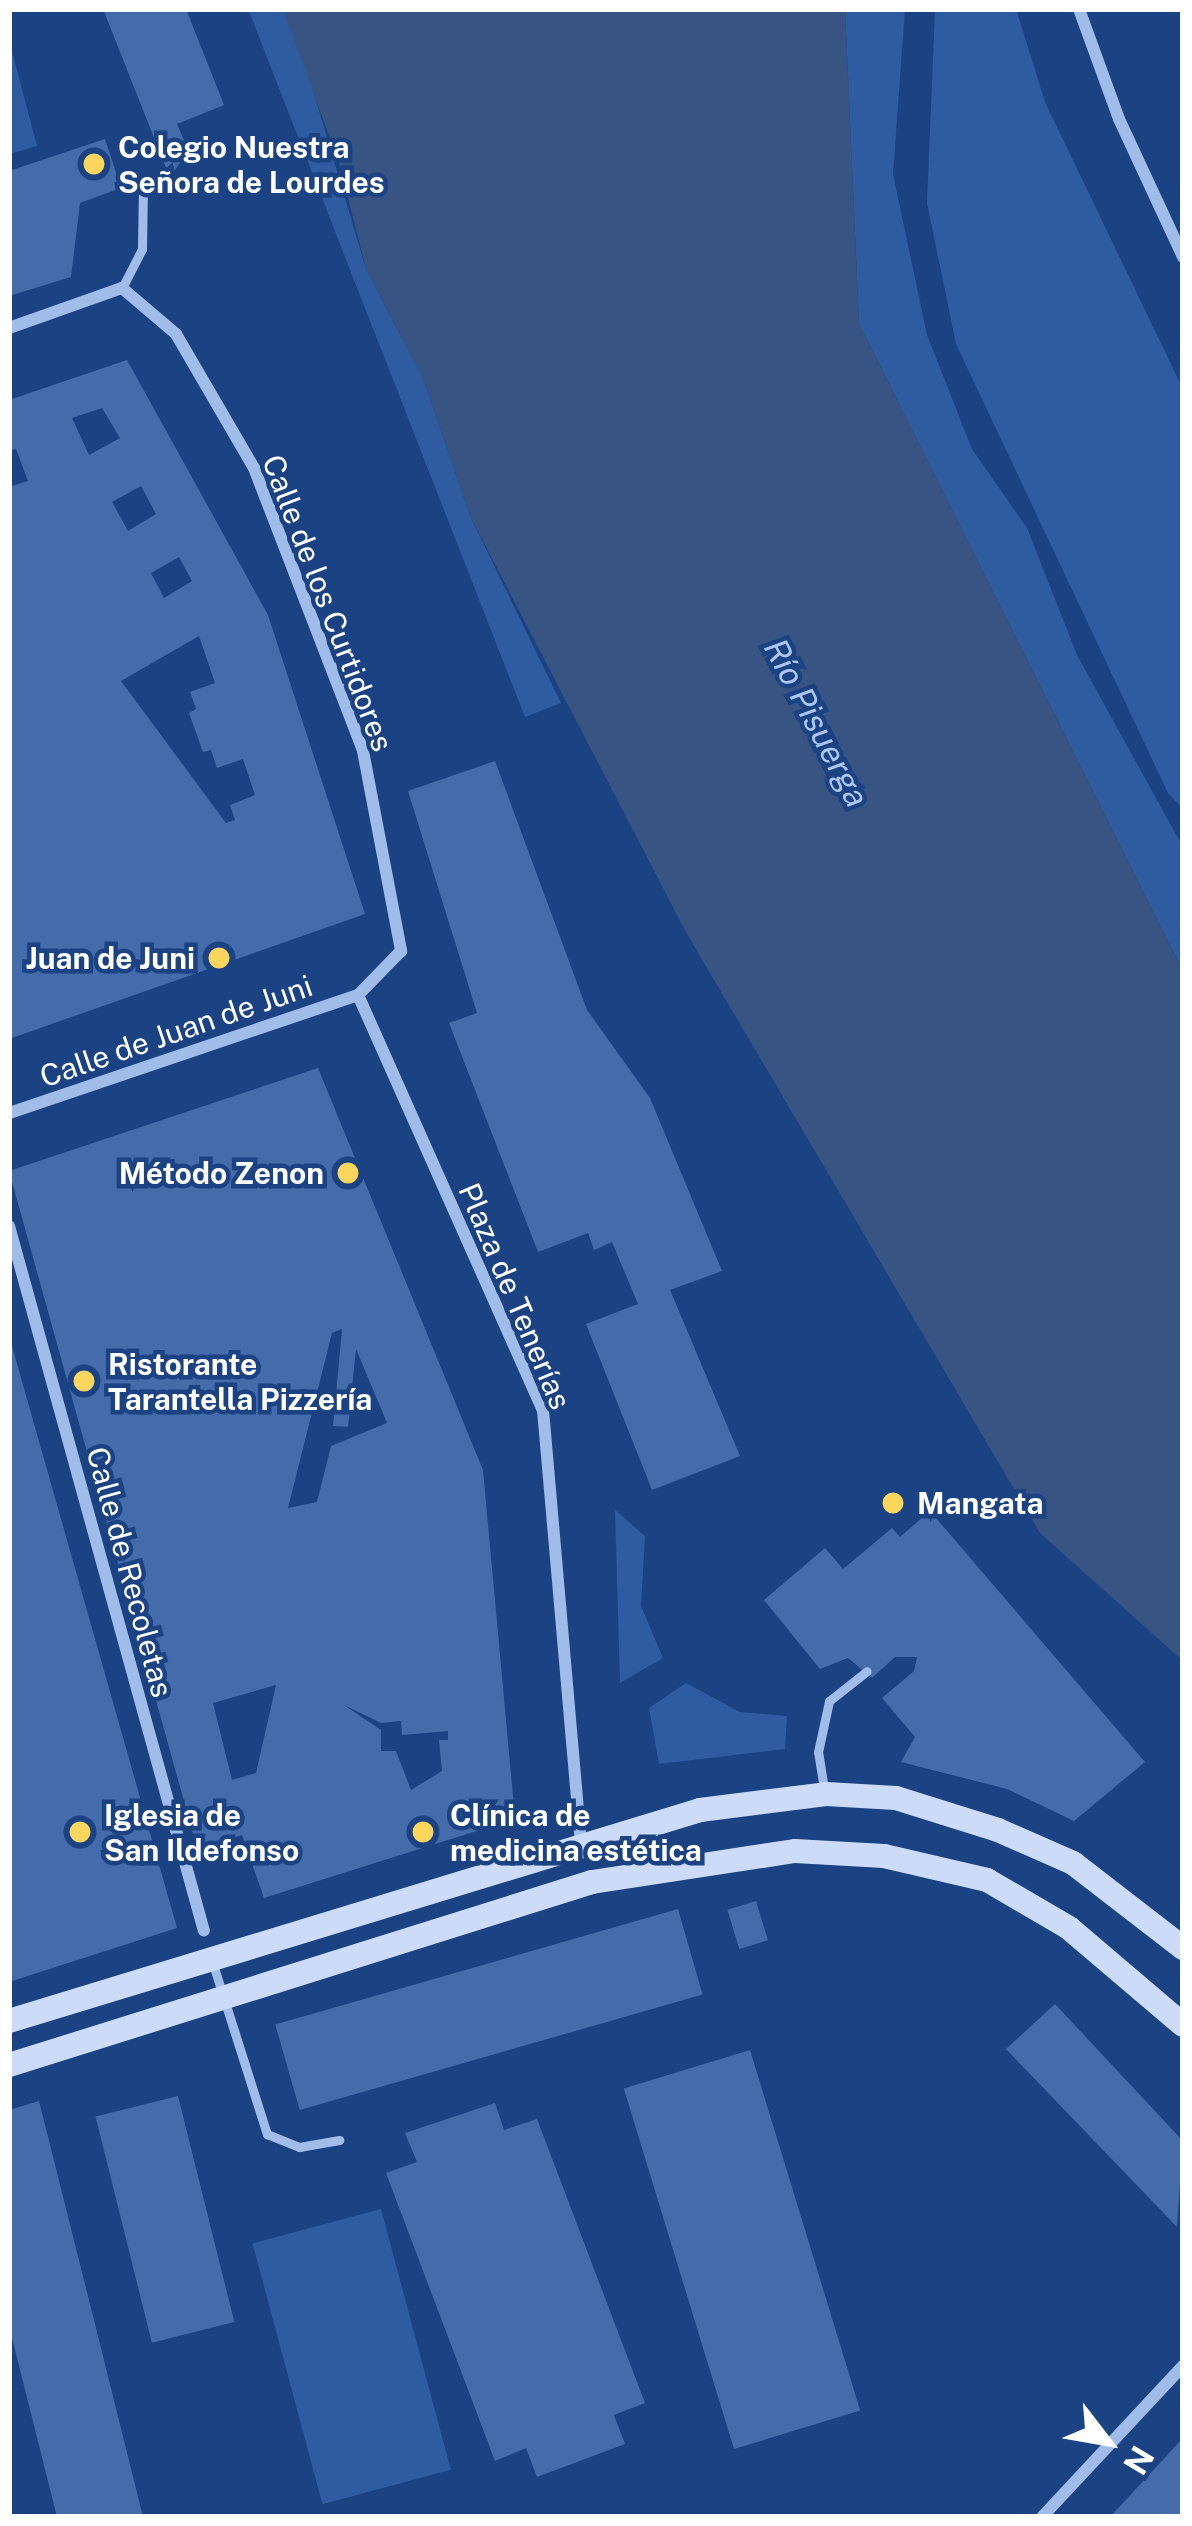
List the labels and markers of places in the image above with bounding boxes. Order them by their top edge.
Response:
place label: Colegio Nuestra Señora de Lourdes [118,129,385,200]
marker: Colegio Nuestra Señora de Lourdes [81,151,107,177]
place label: Juan de Juni [25,940,195,976]
marker: Juan de Juni [206,945,232,971]
place label: Método Zenon [119,1155,324,1191]
marker: Método Zenon [335,1160,361,1186]
place label: Ristorante Tarantella Pizzería [108,1346,372,1416]
marker: Ristorante Tarantella Pizzería [71,1368,97,1394]
place label: Mangata [917,1485,1044,1521]
marker: Mangata [880,1490,906,1516]
place label: Iglesia de San Ildefonso [104,1797,299,1868]
place label: Clínica de medicina estética [450,1797,702,1868]
marker: Clínica de medicina estética [407,1816,439,1848]
marker: Iglesia de San Ildefonso [67,1819,93,1845]

